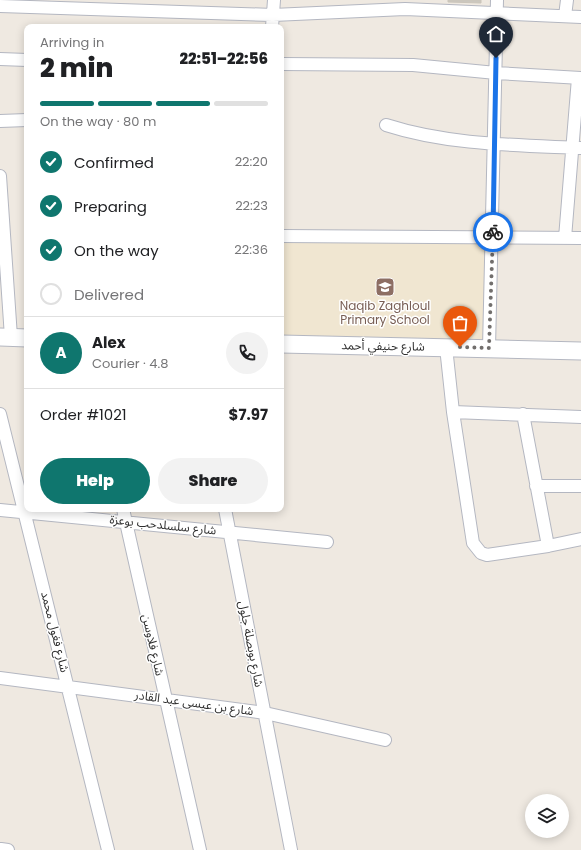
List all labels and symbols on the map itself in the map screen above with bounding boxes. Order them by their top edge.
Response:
pin [479,17,513,58]
courier [473,212,513,252]
school or university icon: Naqib Zaghloul Primary School [374,276,396,298]
place label: Naqib Zaghloul Primary School [340,297,430,328]
pin [443,306,477,347]
street label: شارع حنيفي أحمد [341,336,425,357]
street label: شارع سلسلدحب بوعزة [109,510,217,540]
street label: شارع فغول محمد [36,590,74,674]
street label: شارع بوبصلة جلول [234,599,268,689]
street label: شارع فلاوسن [137,612,169,678]
street label: شارع بن عيسى عبد القادر [132,686,255,720]

